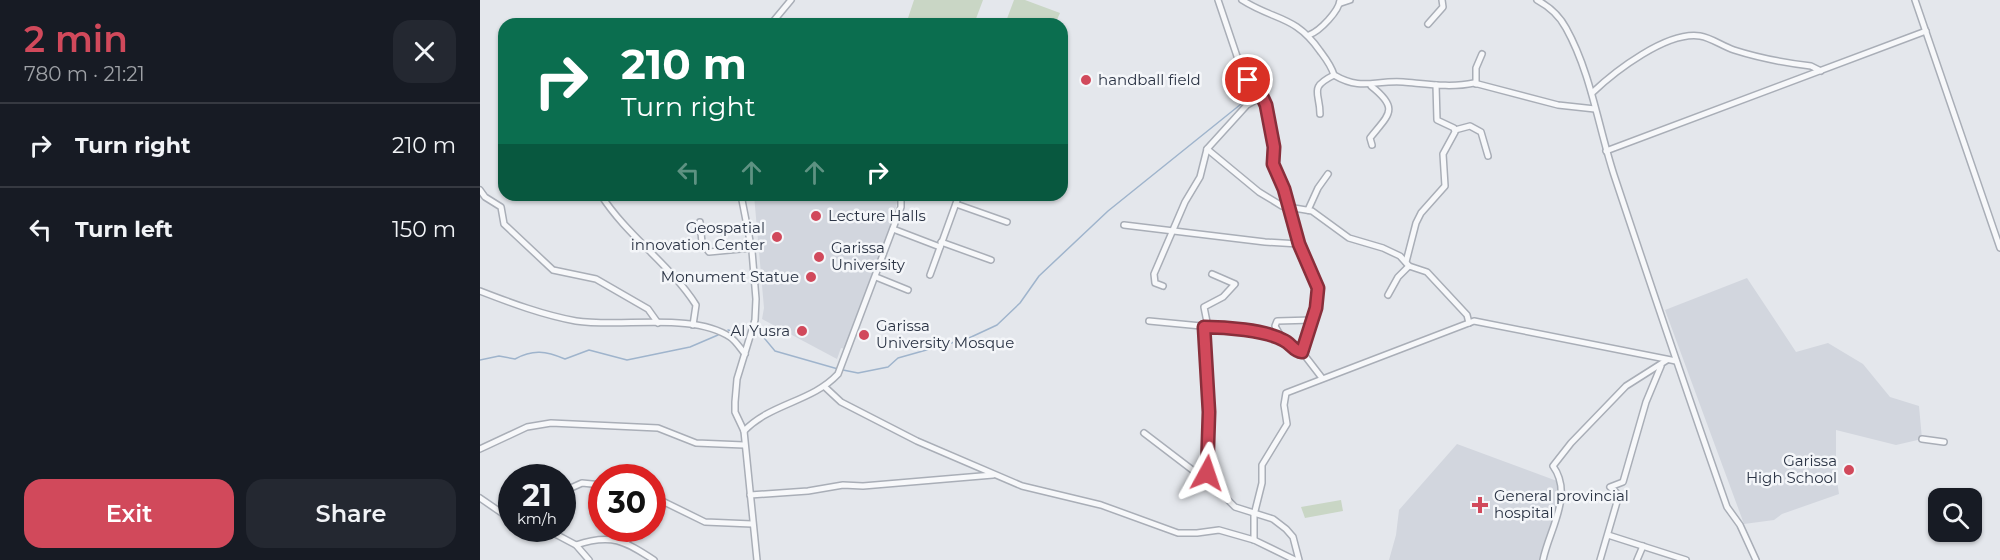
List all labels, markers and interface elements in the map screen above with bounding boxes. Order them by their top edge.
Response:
text: 2 min [24,17,128,61]
button: close [393,20,456,83]
text: 210 m [621,38,747,90]
icon: right [522,42,600,120]
pin [1222,54,1273,105]
text: 780 m · 21:21 [24,62,145,86]
icon: arrive [1231,63,1264,96]
place label: handball field [1098,70,1201,89]
marker: handball field [1079,73,1093,87]
text: Turn right [621,90,756,123]
icon: right [24,129,57,162]
text: Turn right [75,132,190,159]
text: 210 m [392,132,456,159]
icon: left [672,156,705,189]
icon: ahead [735,156,768,189]
icon: ahead [798,156,831,189]
icon: right [861,156,894,189]
place label: Lecture Halls [828,206,926,225]
marker: Lecture Halls [809,209,823,223]
icon: left [24,213,57,246]
text: Turn left [75,216,173,243]
text: 150 m [392,216,456,243]
place label: Geospatial innovation Center [631,218,765,254]
marker: Geospatial innovation Center [770,230,784,244]
place label: Garissa University [831,238,906,274]
marker: Garissa University [812,250,826,264]
place label: Monument Statue [661,267,799,286]
marker: Monument Statue [804,270,818,284]
place label: Garissa University Mosque [876,316,1014,352]
place label: Al Yusra [731,321,790,340]
marker: Al Yusra [795,324,809,338]
marker: Garissa University Mosque [857,328,871,342]
position arrow [1175,441,1239,505]
place label: Garissa High School [1746,451,1837,487]
marker: Garissa High School [1842,463,1856,477]
speed limit sign: 30 [588,464,666,542]
text: 21 [522,477,552,514]
button: Exit [24,479,234,548]
button: Share [246,479,456,548]
place label: General provincial hospital [1494,486,1629,522]
map controls [1928,488,1982,542]
button: search [1928,488,1982,542]
marker: General provincial hospital [1471,496,1489,514]
text: km/h [517,509,557,528]

